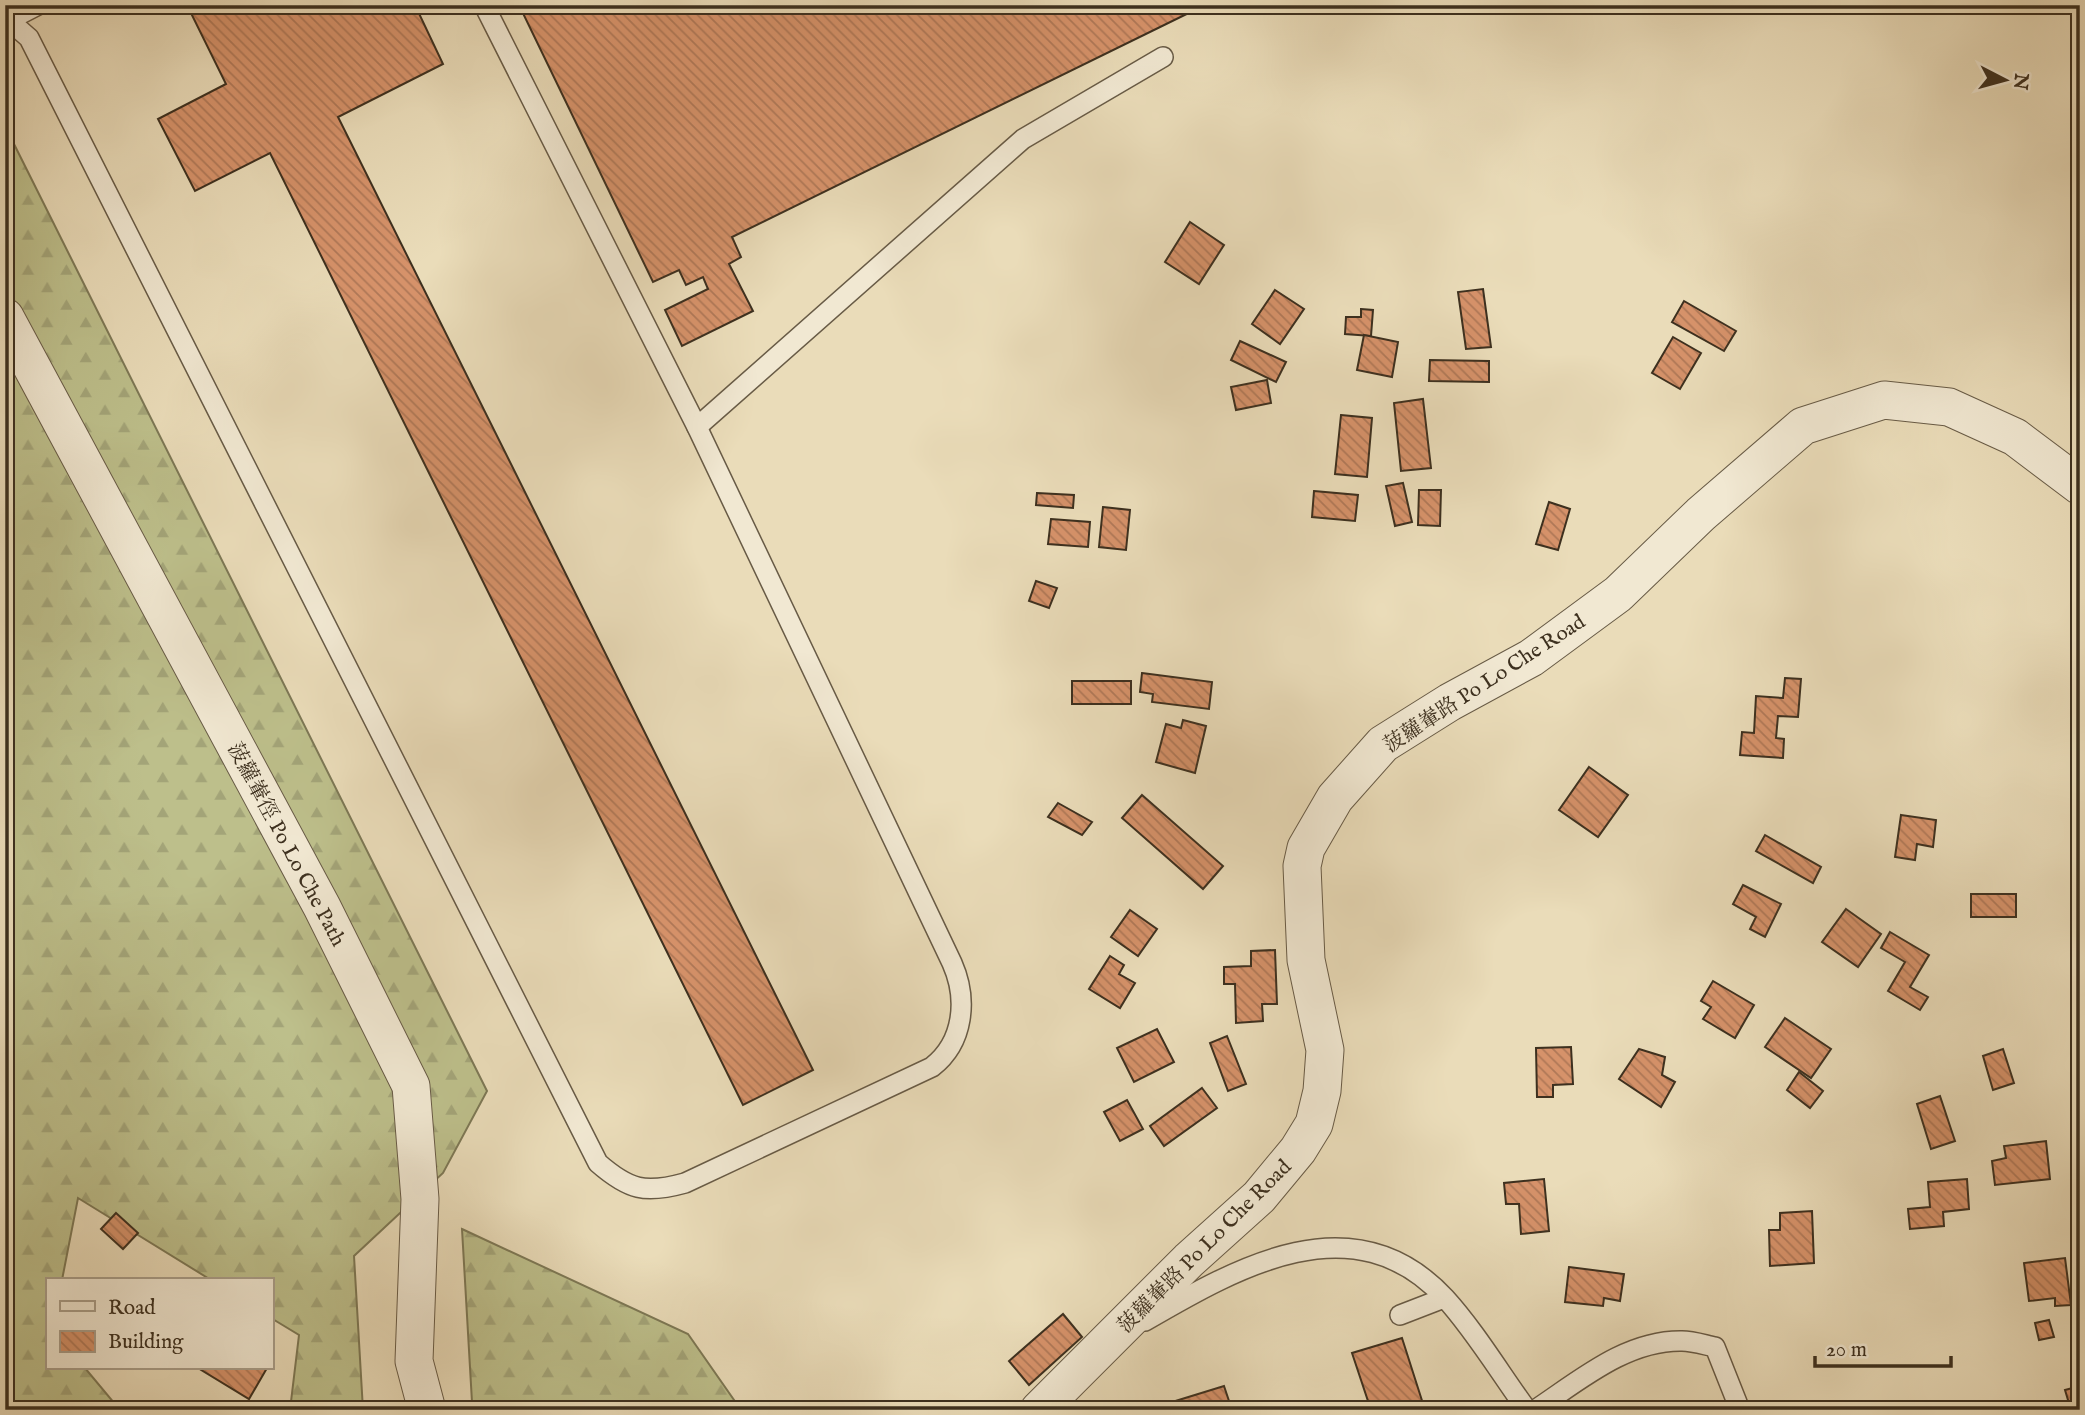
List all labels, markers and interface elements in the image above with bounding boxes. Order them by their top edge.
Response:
north arrow [1969,46,2039,116]
text: N [2007,71,2033,92]
street label: 菠蘿輋路 Po Lo Che Road [1379,608,1591,760]
street label: 菠蘿輋徑 Po Lo Che Path [220,738,351,951]
street label: 菠蘿輋路 Po Lo Che Road [1112,1154,1298,1340]
legend [46,1278,273,1370]
text: Road [108,1295,156,1322]
scale bar [1815,1324,1952,1368]
text: Building [108,1329,184,1356]
text: 20 m [1826,1337,1867,1364]

